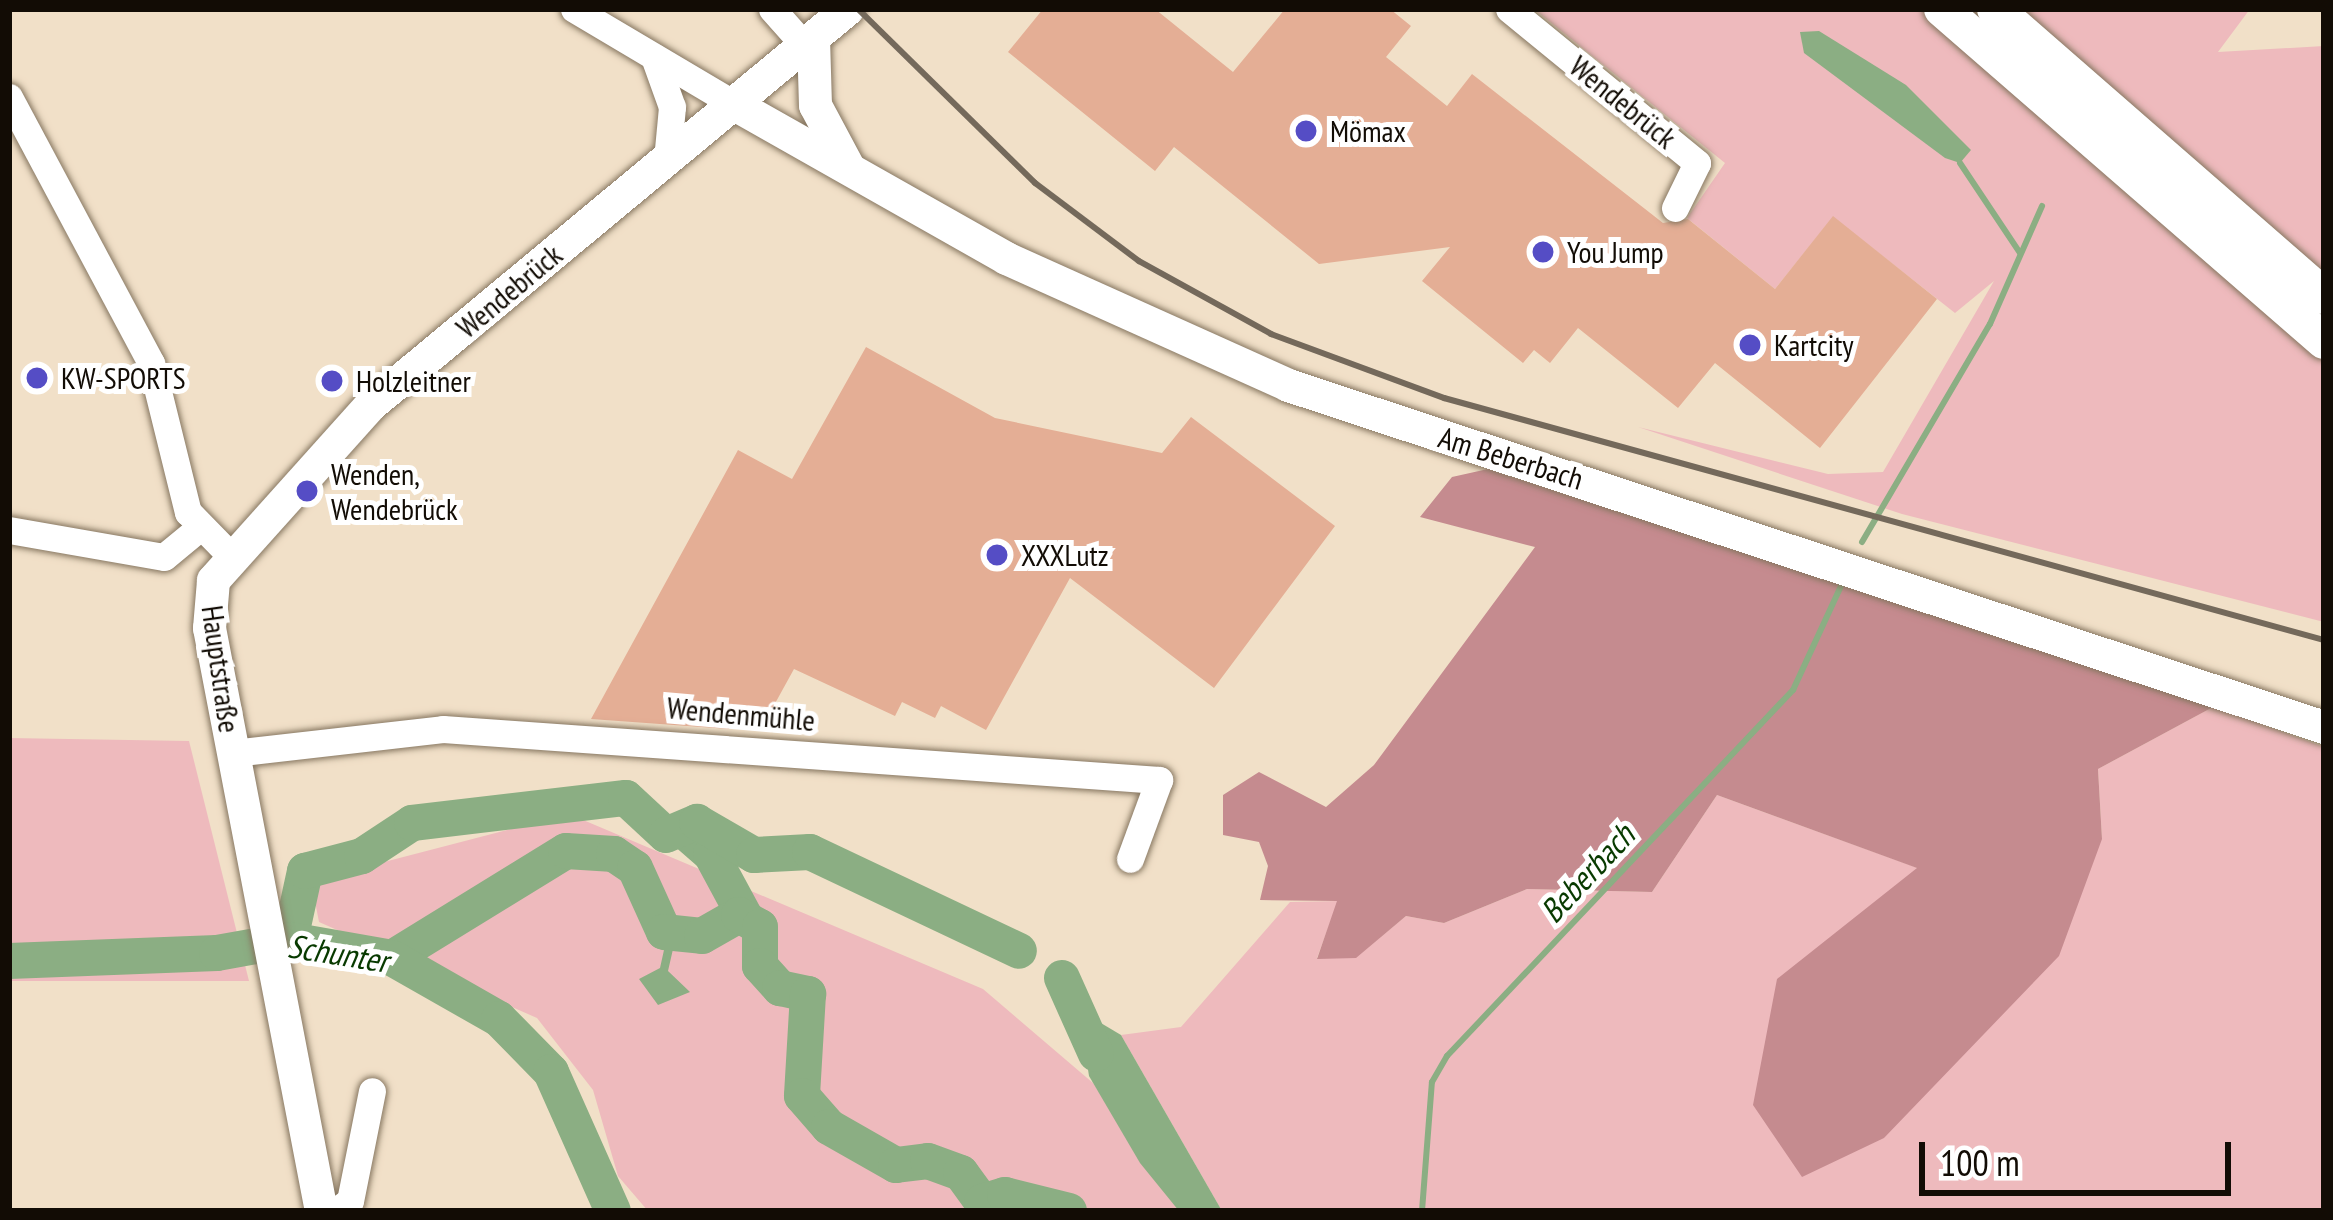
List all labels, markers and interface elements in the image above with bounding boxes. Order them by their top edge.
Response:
street label: Wendebrück [1562,48,1684,156]
place label: Mömax [1330,113,1406,149]
marker: Mömax [1293,118,1319,144]
place label: You Jump [1567,234,1664,270]
street label: Wendebrück [449,237,569,345]
marker: You Jump [1530,239,1556,265]
place label: Kartcity [1774,327,1854,363]
marker: Kartcity [1737,332,1763,358]
place label: KW-SPORTS [61,360,185,396]
place label: Holzleitner [356,363,471,399]
marker: KW-SPORTS [24,365,50,391]
marker: Holzleitner [319,368,345,394]
street label: Am Beberbach [1434,419,1588,497]
place label: Wenden, Wendebrück [331,456,458,526]
marker: Wenden, Wendebrück [294,478,320,504]
place label: XXXLutz [1021,537,1109,573]
marker: XXXLutz [984,542,1010,568]
street label: Hauptstraße [194,603,248,735]
street label: Wendenmühle [666,690,816,738]
water label: Beberbach [1532,816,1642,930]
water label: Schunter [285,926,391,980]
scale bar [1925,1118,2237,1192]
text: 100 m [1940,1139,2020,1186]

